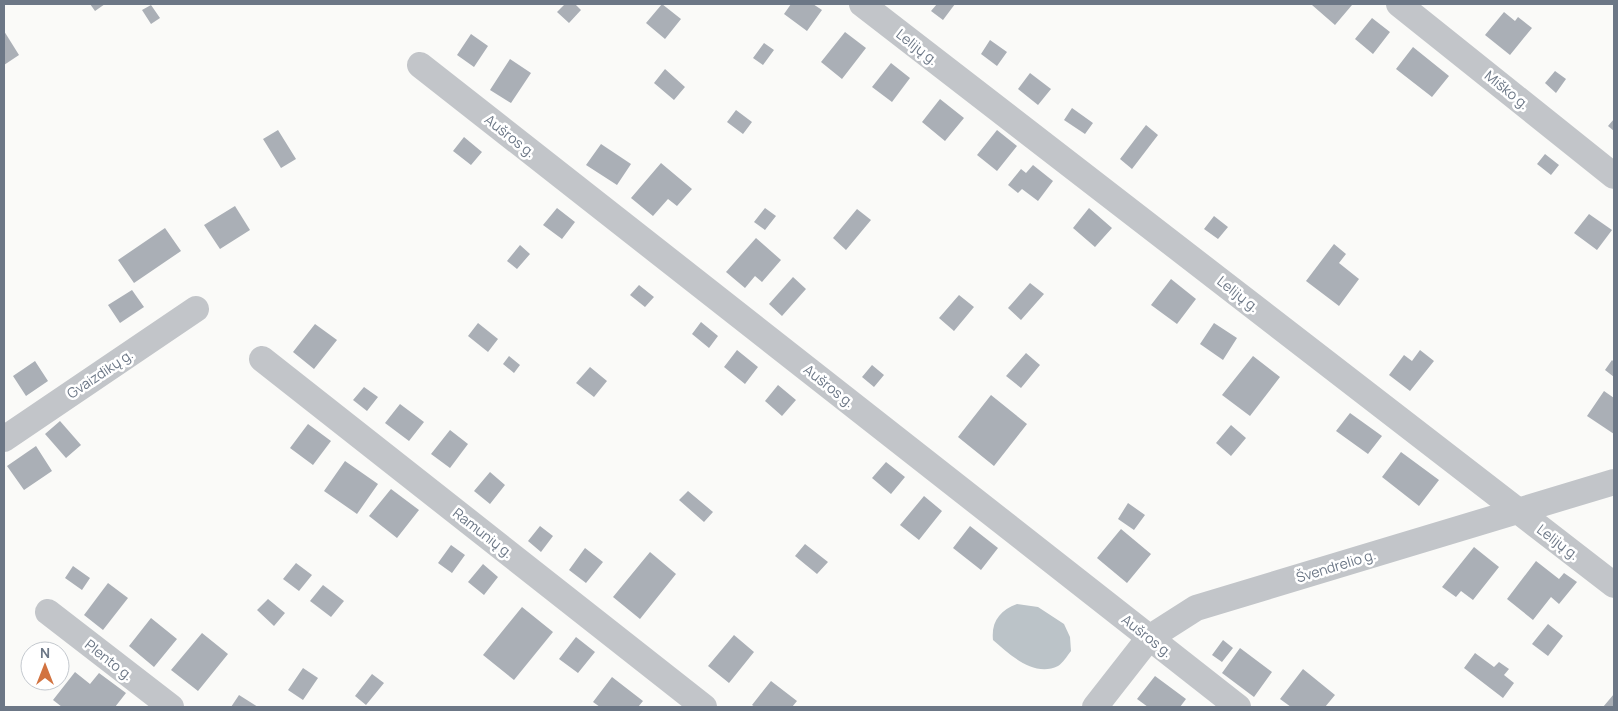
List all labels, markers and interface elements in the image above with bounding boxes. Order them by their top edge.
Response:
street label: Lelijų g. [892,24,942,69]
street label: Miško g. [1481,66,1534,113]
street label: Aušros g. [481,110,540,161]
street label: Lelijų g. [1213,271,1263,316]
street label: Gvaizdikų g. [63,344,137,403]
street label: Aušros g. [800,360,859,411]
street label: Ramunių g. [449,503,517,562]
street label: Lelijų g. [1533,519,1583,564]
street label: Švendrelio g. [1294,544,1378,587]
street label: Aušros g. [1118,610,1177,661]
street label: Plento g. [81,635,137,684]
north arrow [20,641,70,691]
text: N [40,643,50,662]

